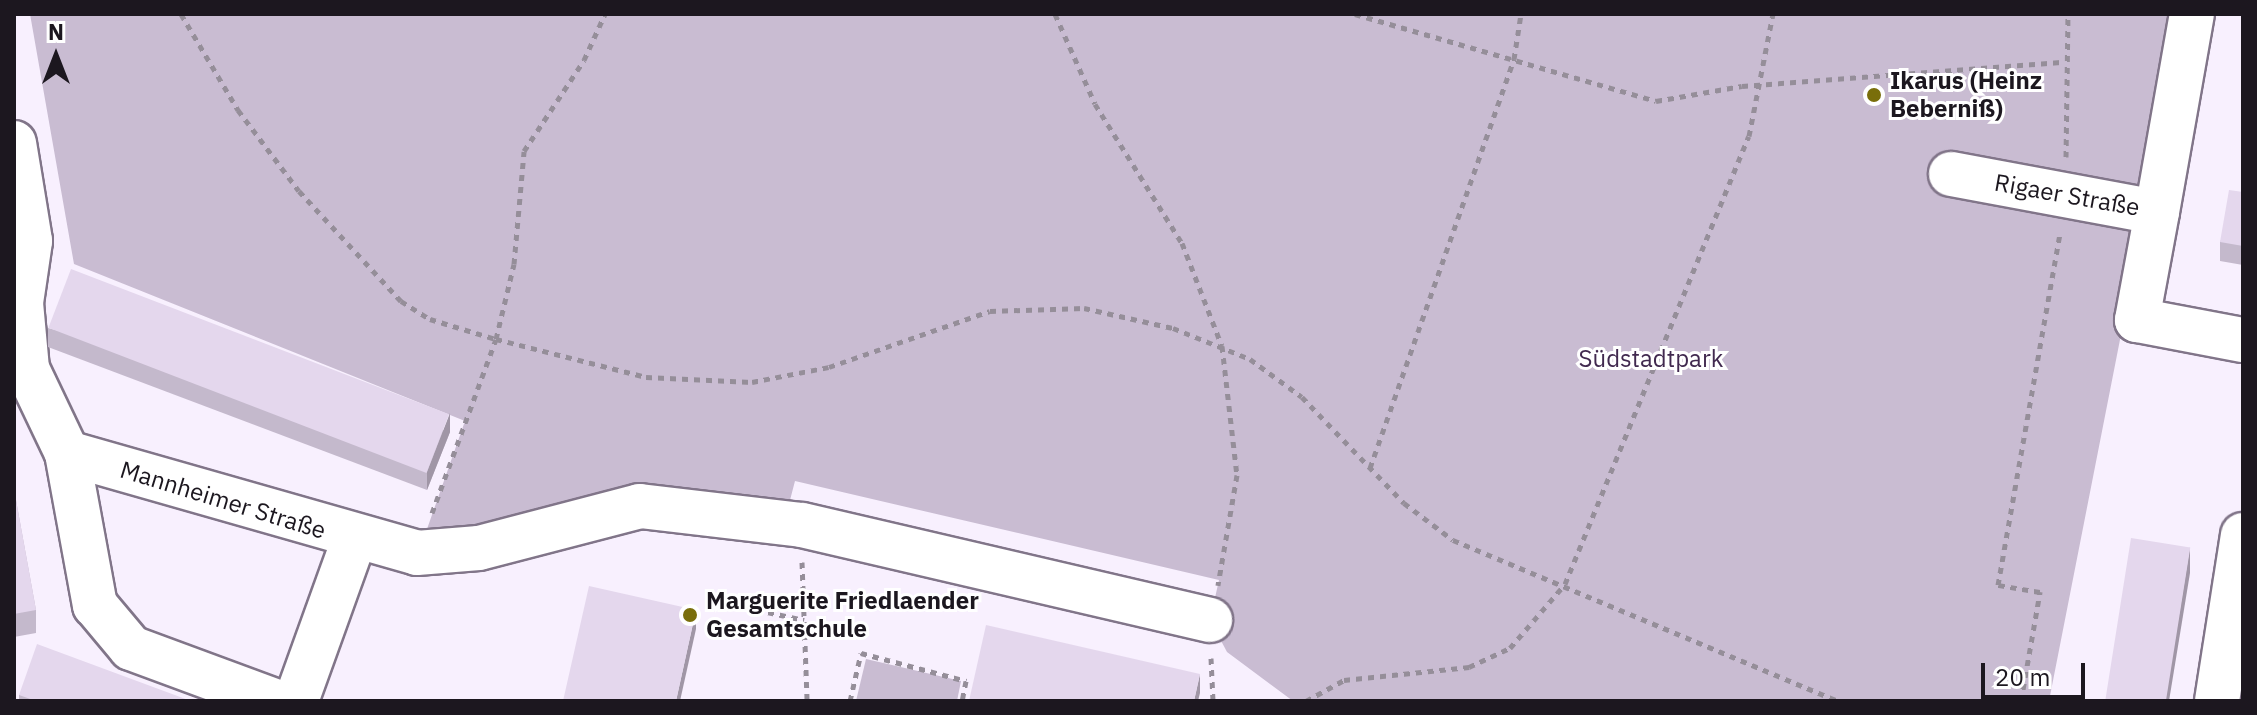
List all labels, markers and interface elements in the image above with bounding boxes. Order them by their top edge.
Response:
north arrow [16,16,96,96]
text: N [48,17,64,46]
place label: Ikarus (Heinz Beberniß) [1890,67,2042,123]
marker: Ikarus (Heinz Beberniß) [1865,86,1883,104]
street label: Rigaer Straße [1992,168,2142,222]
park label: Südstadtpark [1579,345,1723,373]
street label: Mannheimer Straße [117,455,329,545]
place label: Marguerite Friedlaender Gesamtschule [706,587,979,643]
marker: Marguerite Friedlaender Gesamtschule [681,606,699,624]
scale bar [1985,647,2089,697]
text: 20 m [1995,661,2050,693]

